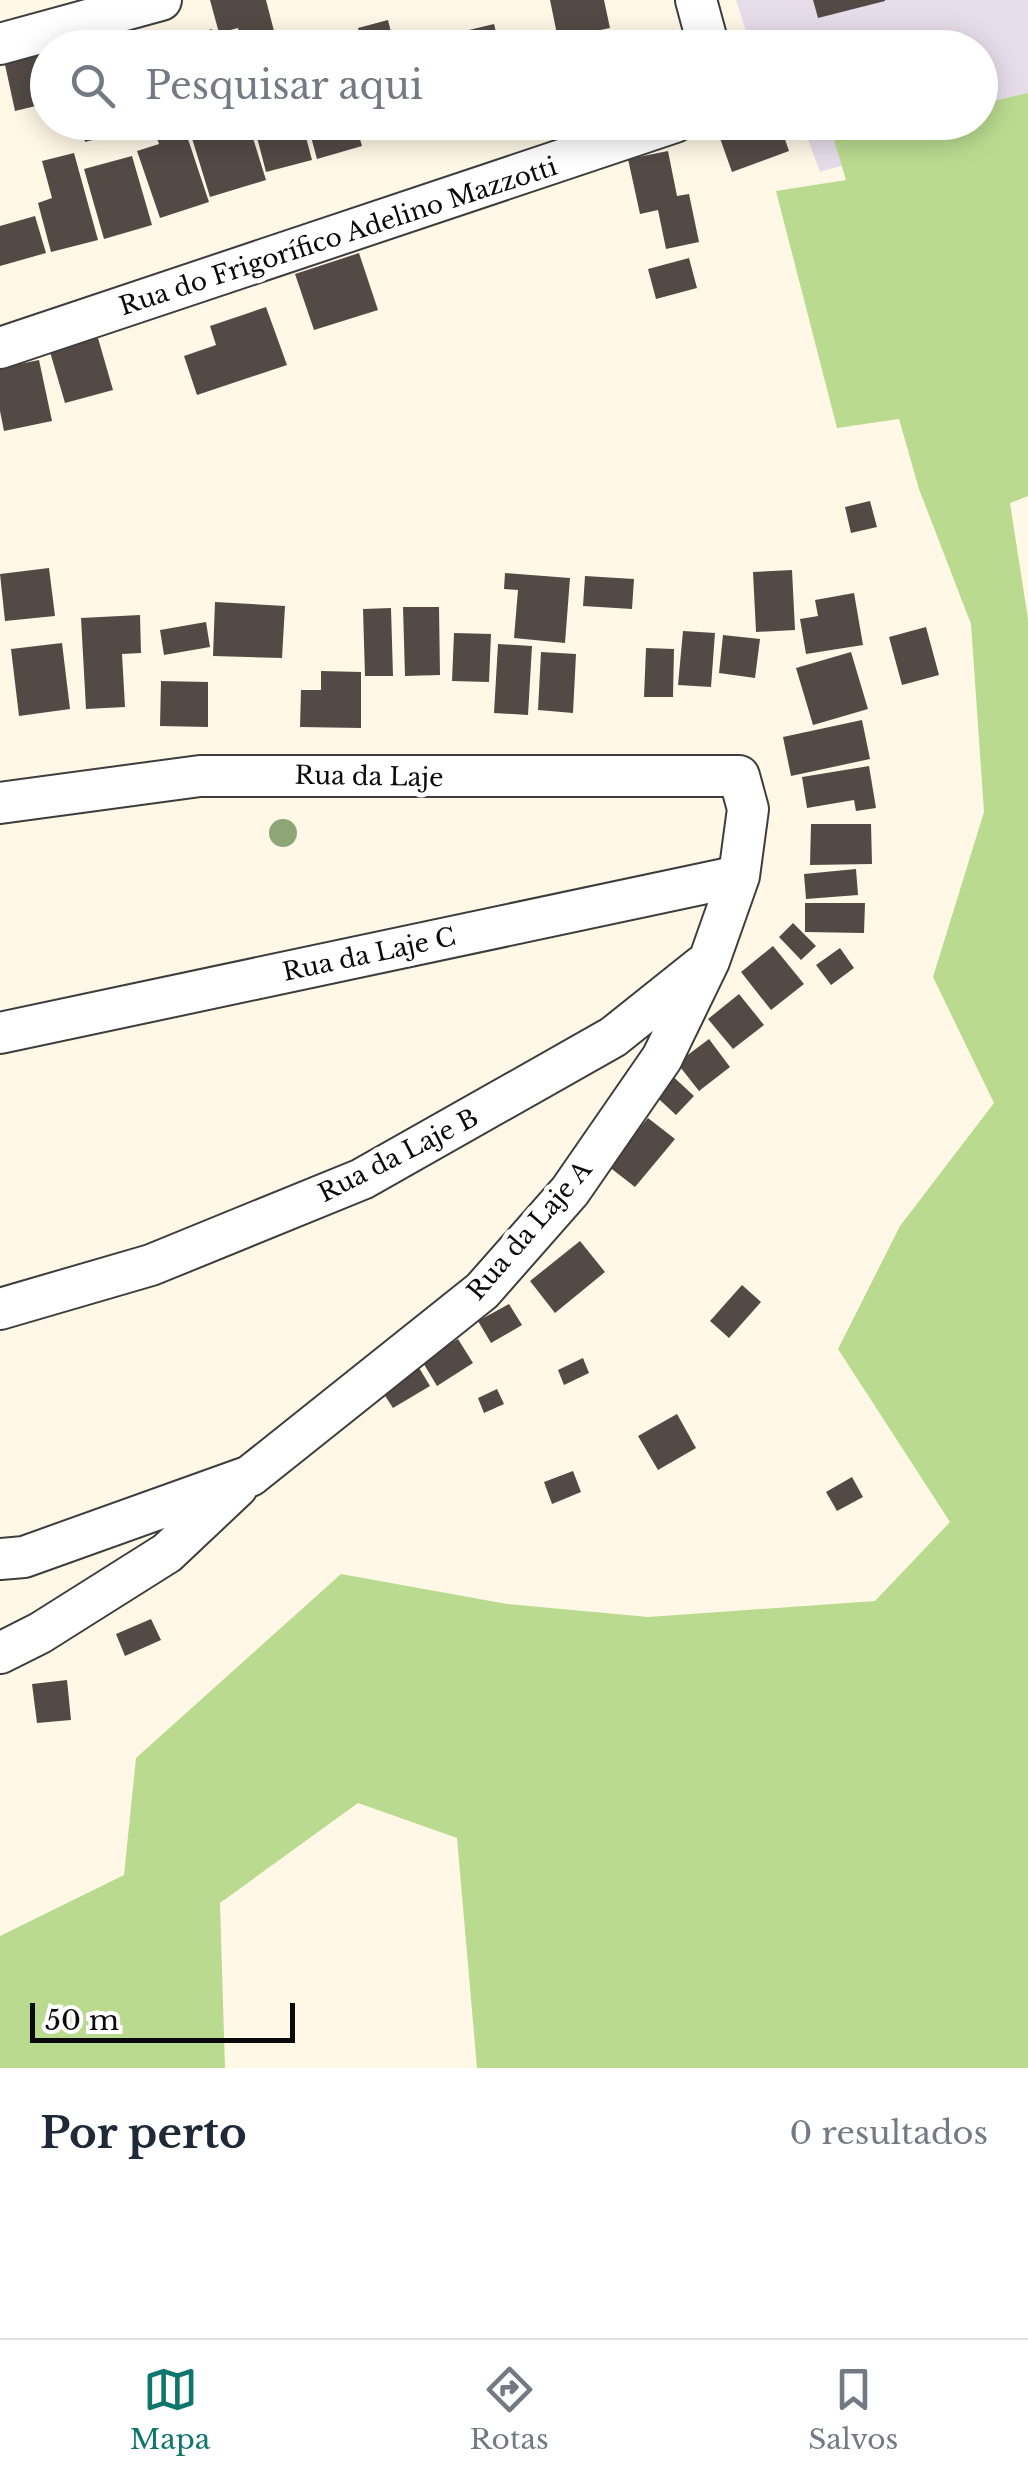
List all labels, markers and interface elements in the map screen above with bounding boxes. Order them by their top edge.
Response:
search box [30,30,998,140]
icon: search [65,58,120,113]
text: Pesquisar aqui [145,62,423,109]
street label: Rua do Frigorífico Adelino Mazzotti [115,151,561,322]
street label: Rua da Laje [294,760,444,793]
street label: Rua da Laje C [280,921,458,988]
street label: Rua da Laje B [313,1102,483,1209]
street label: Rua da Laje A [461,1154,599,1306]
scale bar [30,1998,295,2042]
text: 50 m [45,2003,119,2038]
text: Por perto [40,2107,247,2159]
text: 0 resultados [789,2113,988,2153]
tab: Mapa [130,2362,210,2457]
tab: Rotas [470,2362,549,2457]
tab: Salvos [808,2362,898,2457]

